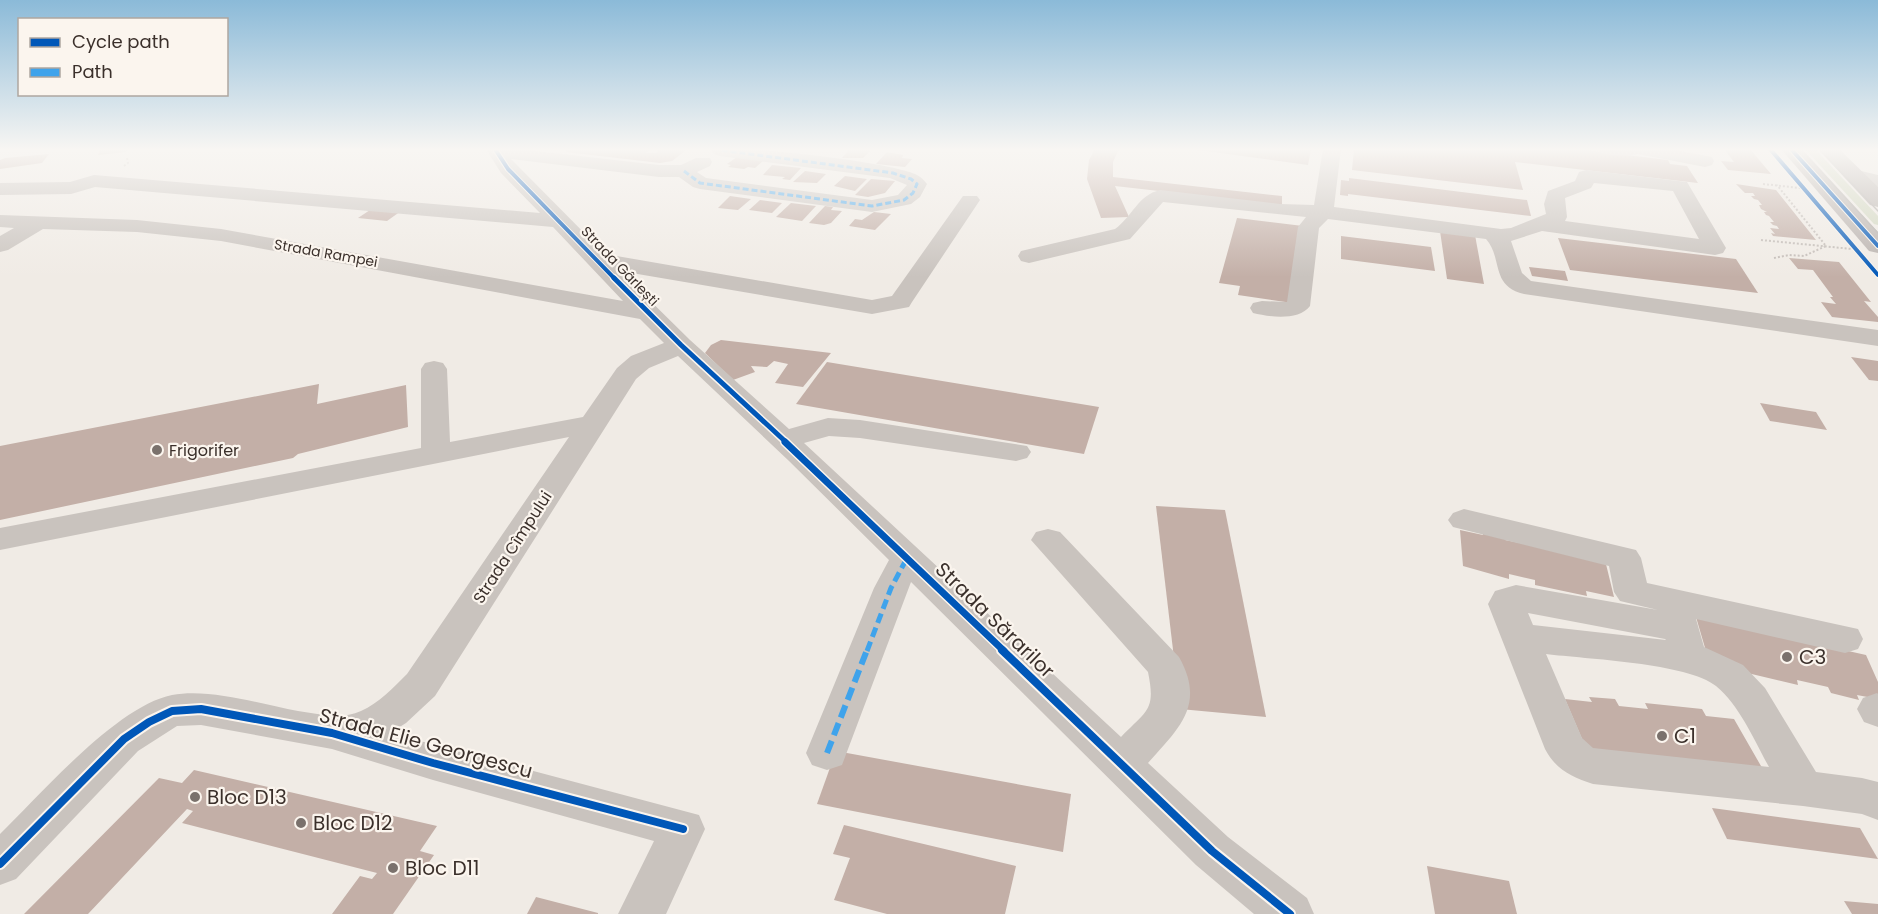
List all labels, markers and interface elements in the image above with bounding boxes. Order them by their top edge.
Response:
legend [18,18,228,96]
text: Cycle path [72,29,170,54]
text: Path [72,59,113,84]
street label: Strada Gârlești [577,222,663,310]
street label: Strada Rampei [273,234,379,272]
place label: Frigorifer [169,439,239,462]
marker: Frigorifer [150,443,164,457]
street label: Strada Cîmpului [467,487,557,608]
street label: Strada Sărarilor [929,556,1061,684]
place label: C3 [1799,643,1826,671]
marker: C3 [1780,650,1794,664]
street label: Strada Elie Georgescu [316,701,536,785]
place label: C1 [1674,722,1696,750]
marker: C1 [1655,729,1669,743]
place label: Bloc D13 [207,783,287,811]
marker: Bloc D13 [188,790,202,804]
place label: Bloc D12 [313,809,393,837]
marker: Bloc D12 [294,816,308,830]
place label: Bloc D11 [405,854,479,882]
marker: Bloc D11 [386,861,400,875]

